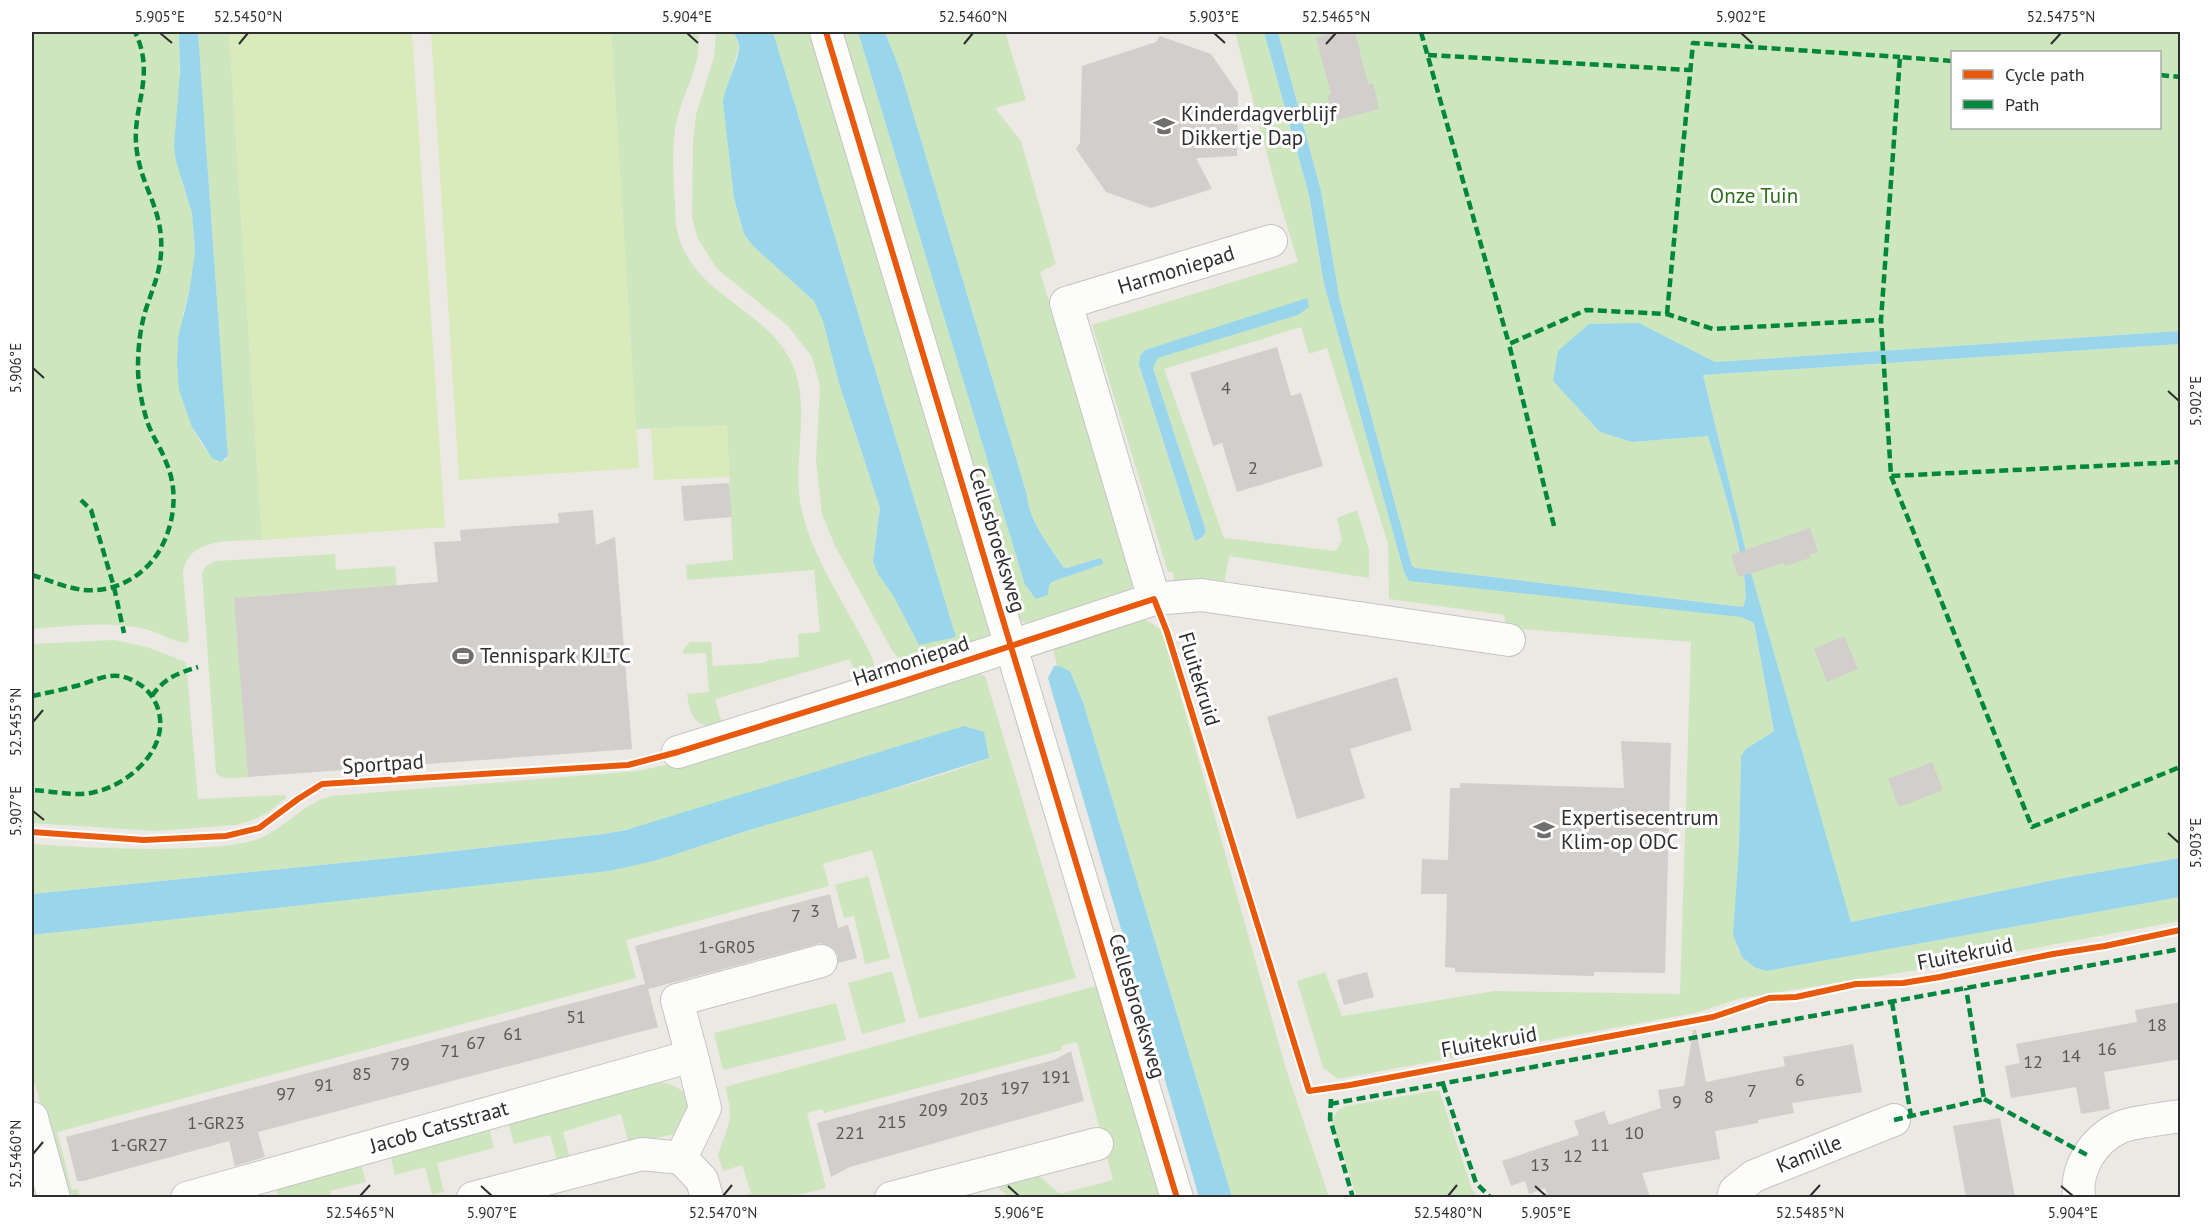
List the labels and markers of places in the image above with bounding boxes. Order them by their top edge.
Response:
place label: Kinderdagverblijf Dikkertje Dap [1181,100,1337,151]
school or university icon: Kinderdagverblijf Dikkertje Dap [1152,114,1176,138]
place label: Tennispark KJLTC [480,642,631,669]
sports icon: Tennispark KJLTC [451,644,475,668]
place label: Expertisecentrum Klim-op ODC [1561,804,1719,855]
school or university icon: Expertisecentrum Klim-op ODC [1532,818,1556,842]

